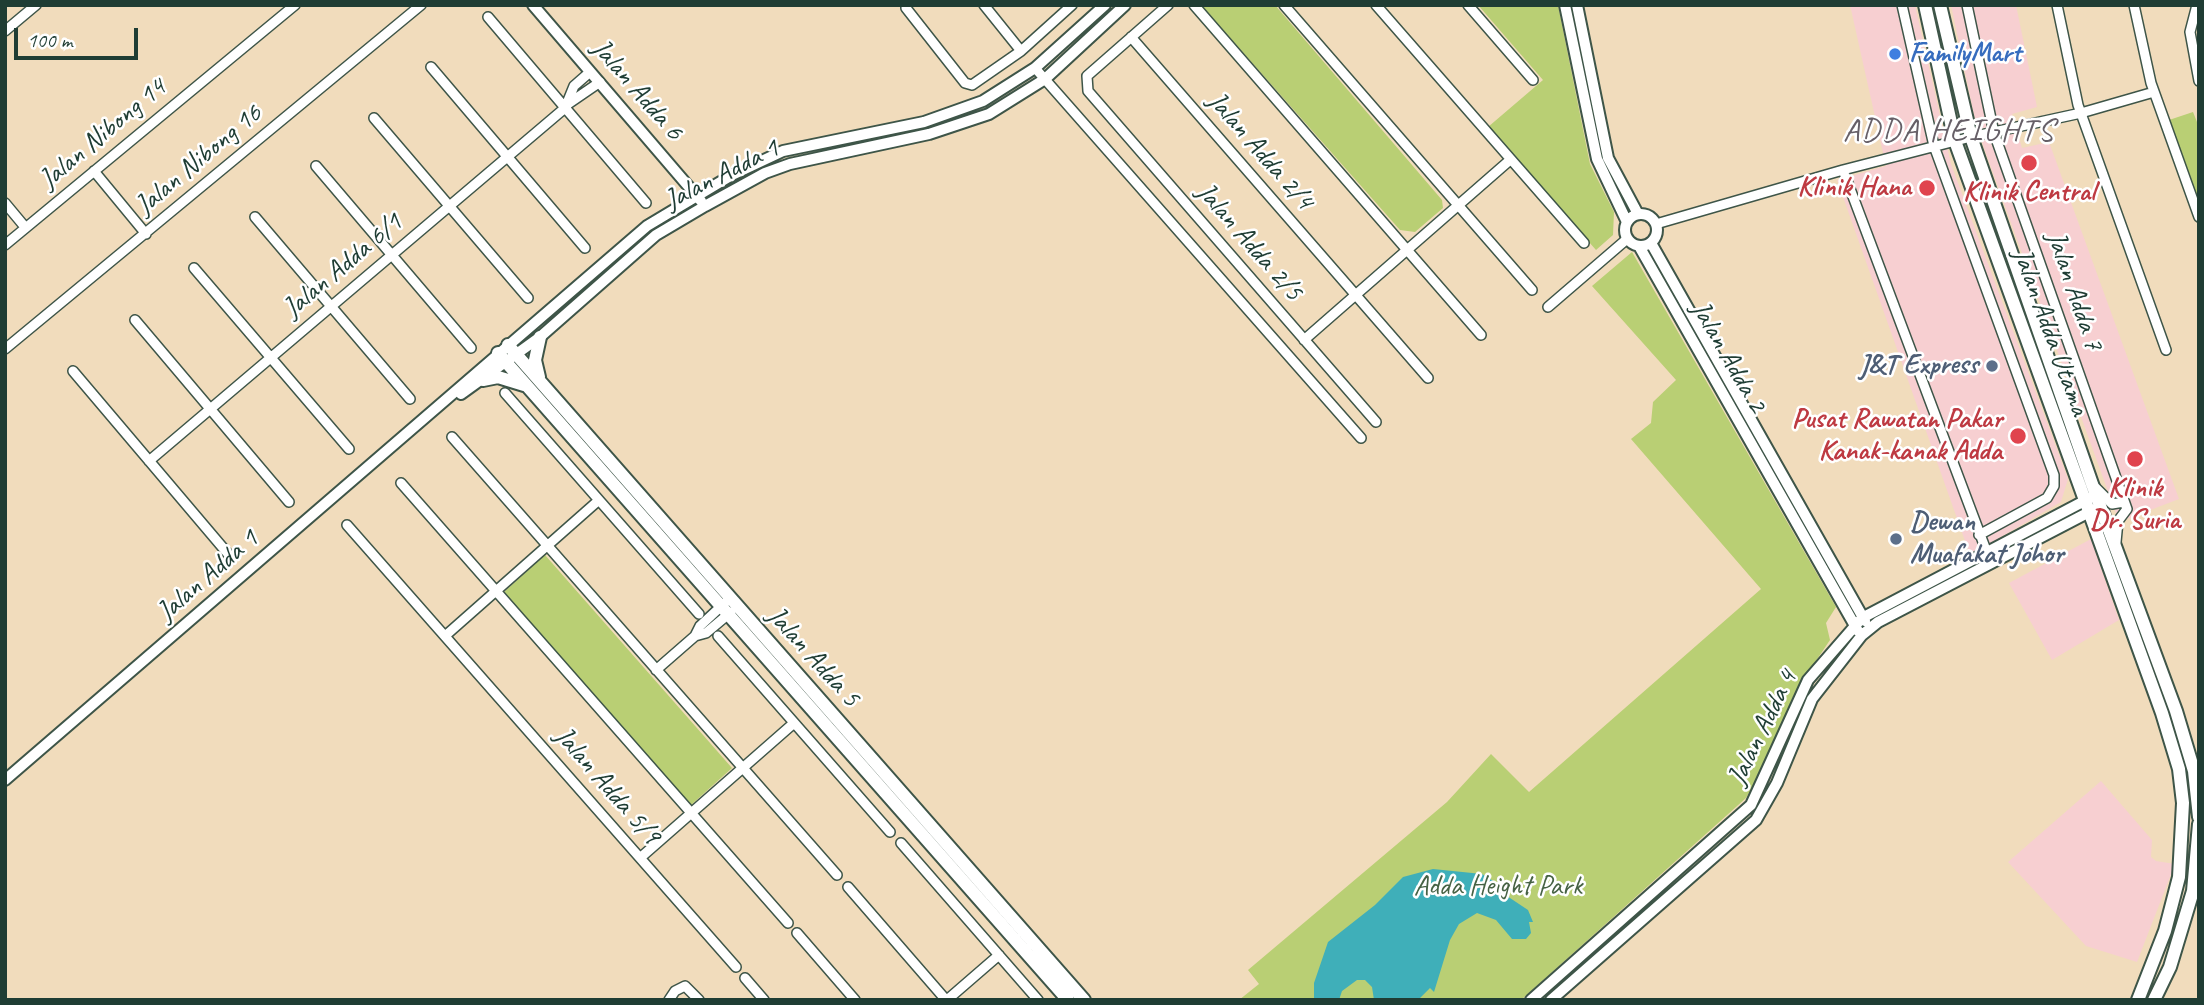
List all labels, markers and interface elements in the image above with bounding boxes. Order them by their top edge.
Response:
scale bar [18,14,142,58]
text: 100 m [27,27,72,53]
street label: Jalan Adda 6 [584,32,690,148]
place label: FamilyMart [1909,37,2021,71]
marker: FamilyMart [1887,46,1903,62]
street label: Jalan Nibong 14 [33,71,173,197]
street label: Jalan Adda 2/4 [1200,85,1320,217]
street label: Jalan Nibong 16 [129,97,269,223]
district label: ADDA HEIGHTS [1845,113,2053,151]
street label: Jalan Adda 1 [659,132,785,218]
marker: Klinik Central [2019,153,2039,173]
place label: Klinik Hana [1798,171,1911,205]
street label: Jalan Adda 2/5 [1189,176,1309,308]
place label: Klinik Central [1963,176,2095,210]
marker: Klinik Hana [1917,178,1937,198]
street label: Jalan Adda 6/1 [277,206,409,326]
street label: Jalan Adda 7 [2038,227,2110,355]
street label: Jalan Adda Utama [2004,244,2096,420]
street label: Jalan Adda 2 [1683,295,1773,419]
place label: J&T Express [1859,349,1978,383]
marker: J&T Express [1984,358,2000,374]
place label: Pusat Rawatan Pakar Kanak-kanak Adda [1792,403,2002,469]
marker: Pusat Rawatan Pakar Kanak-kanak Adda [2008,426,2028,446]
marker: Klinik Dr. Suria [2125,449,2145,469]
place label: Klinik Dr. Suria [2090,472,2180,538]
place label: Dewan Muafakat Johor [1910,506,2063,572]
street label: Jalan Adda 1 [150,523,266,629]
marker: Dewan Muafakat Johor [1888,531,1904,547]
street label: Jalan Adda 5 [759,600,867,714]
street label: Jalan Adda 4 [1721,665,1805,791]
street label: Jalan Adda 5/9 [547,720,667,852]
park label: Adda Height Park [1414,870,1582,904]

